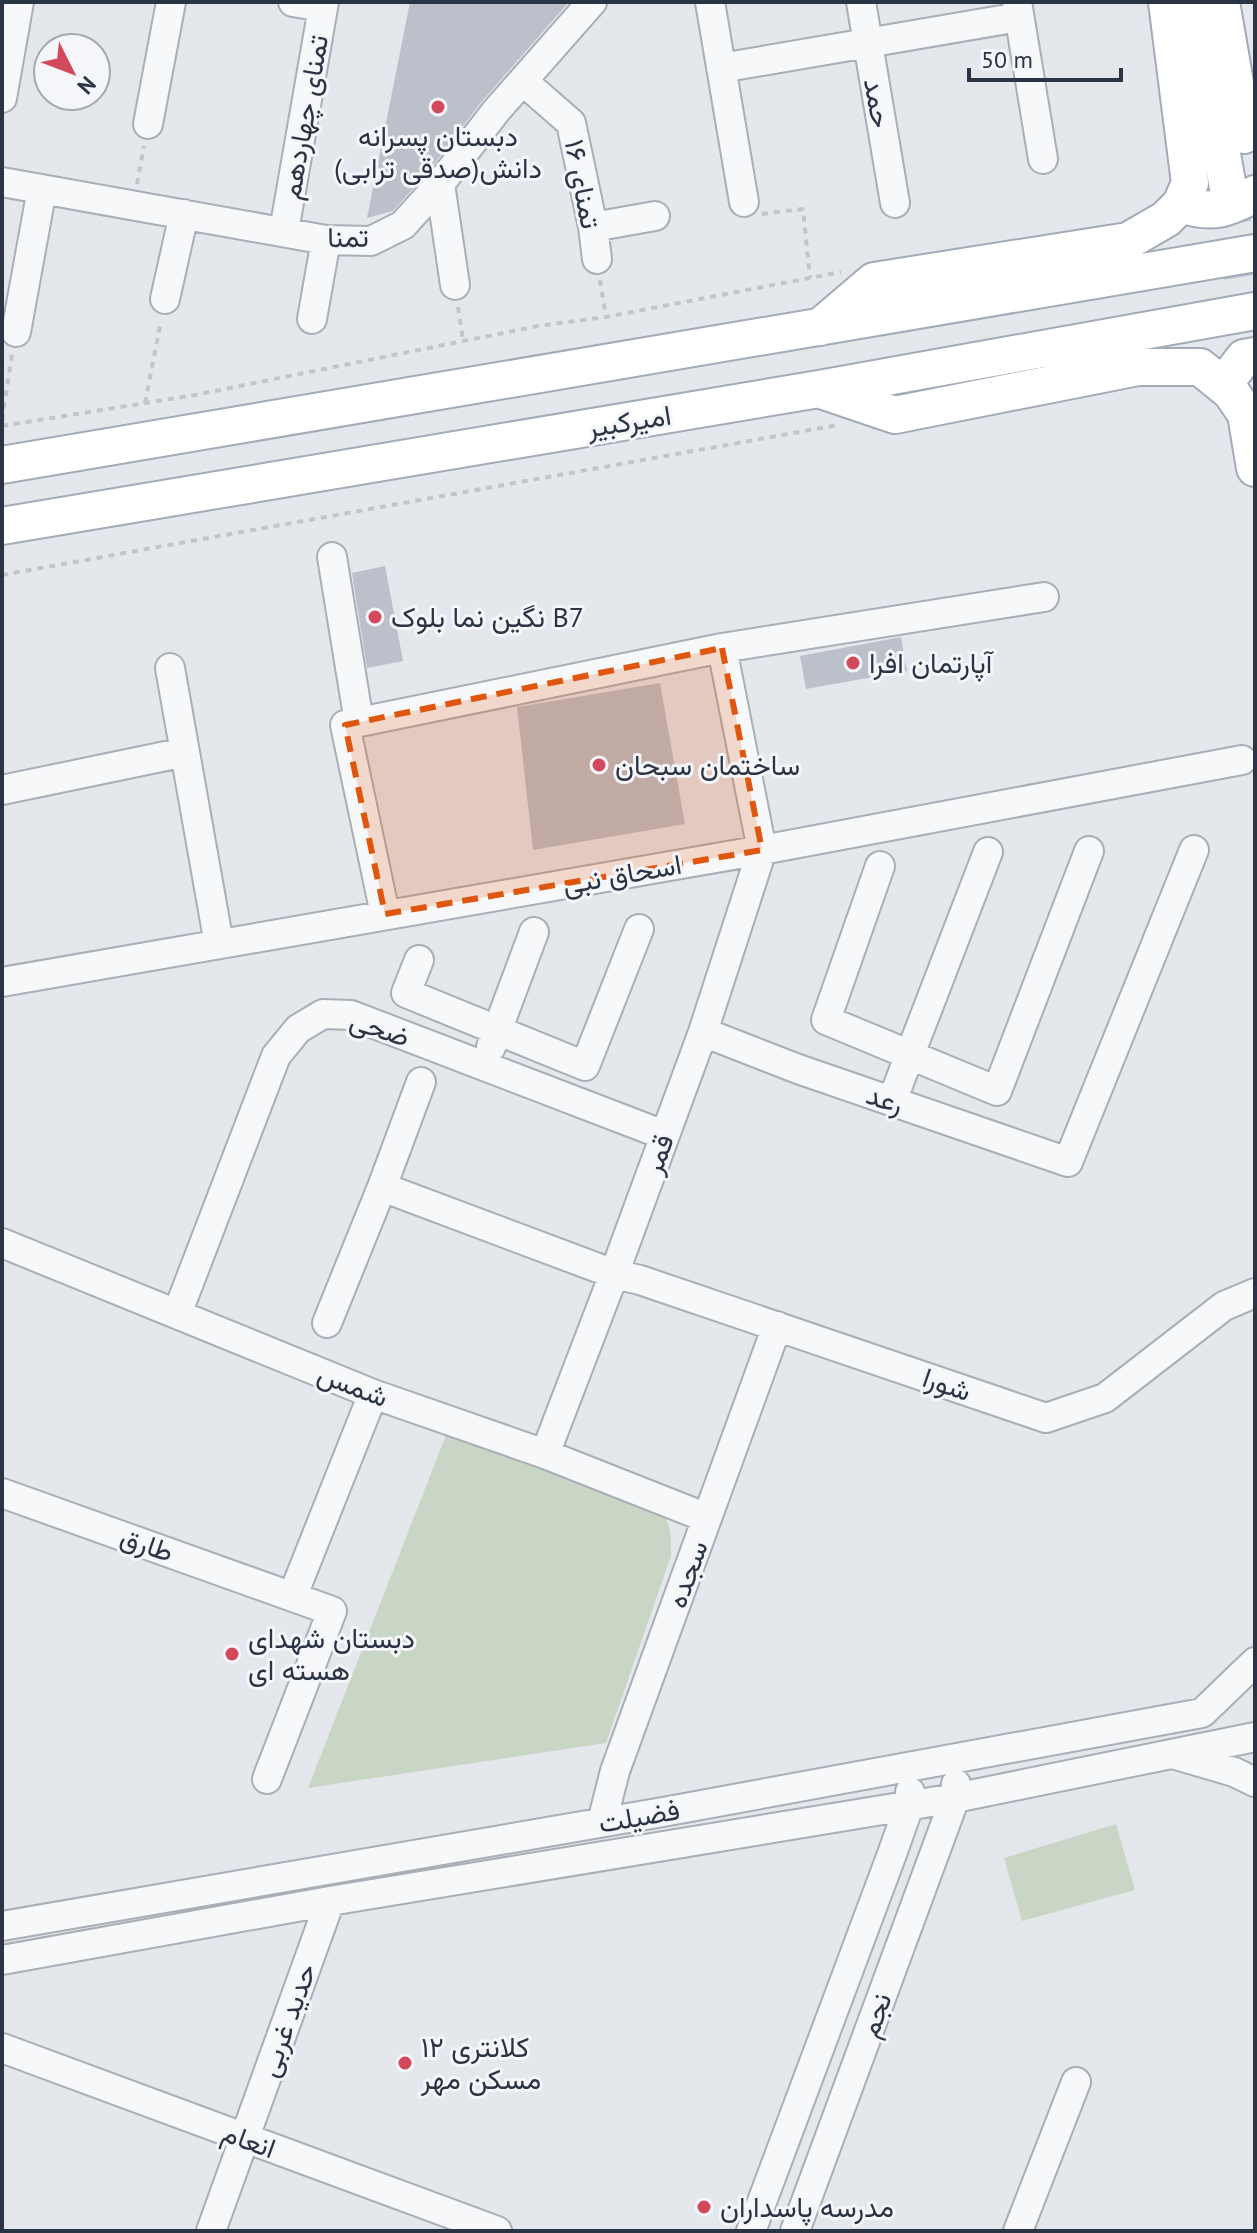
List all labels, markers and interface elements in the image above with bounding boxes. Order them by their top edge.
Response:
north arrow [32,32,112,112]
street label: تمنای چهاردهم [271,32,337,202]
scale bar [969,32,1121,82]
text: 50 m [981,44,1033,75]
text: N [72,71,102,100]
street label: حمد [856,75,901,131]
marker: دبستان پسرانه دانش(صدقی ترابی) [429,98,447,116]
place label: دبستان پسرانه دانش(صدقی ترابی) [334,117,542,186]
street label: تمنای ۱۶ [557,136,610,232]
street label: تمنا [327,218,369,255]
street label: امیرکبیر [583,396,674,446]
place label: نگین نما بلوک B7 [391,598,584,635]
marker: نگین نما بلوک B7 [366,608,384,626]
place label: آپارتمان افرا [869,644,995,682]
marker: آپارتمان افرا [844,654,862,672]
place label: ساختمان سبحان [615,746,800,783]
marker: ساختمان سبحان [590,756,608,774]
street label: اسحاق نبی [559,845,684,902]
street label: ضحی [346,1001,415,1054]
street label: رعد [862,1075,909,1122]
street label: قمر [633,1129,682,1180]
street label: شمس [313,1354,394,1415]
street label: شورا [918,1358,976,1409]
street label: طارق [116,1517,179,1570]
street label: سجده [657,1535,716,1613]
place label: دبستان شهدای هسته ای [248,1619,415,1688]
marker: دبستان شهدای هسته ای [223,1645,241,1663]
street label: فضیلت [595,1790,682,1841]
street label: حدید غربی [249,1958,324,2082]
street label: نجم [849,1987,901,2043]
place label: کلانتری ۱۲ مسکن مهر [420,2028,541,2097]
marker: کلانتری ۱۲ مسکن مهر [396,2054,414,2072]
street label: انعام [217,2113,281,2167]
place label: مدرسه پاسداران [720,2188,894,2226]
marker: مدرسه پاسداران [695,2198,713,2216]

